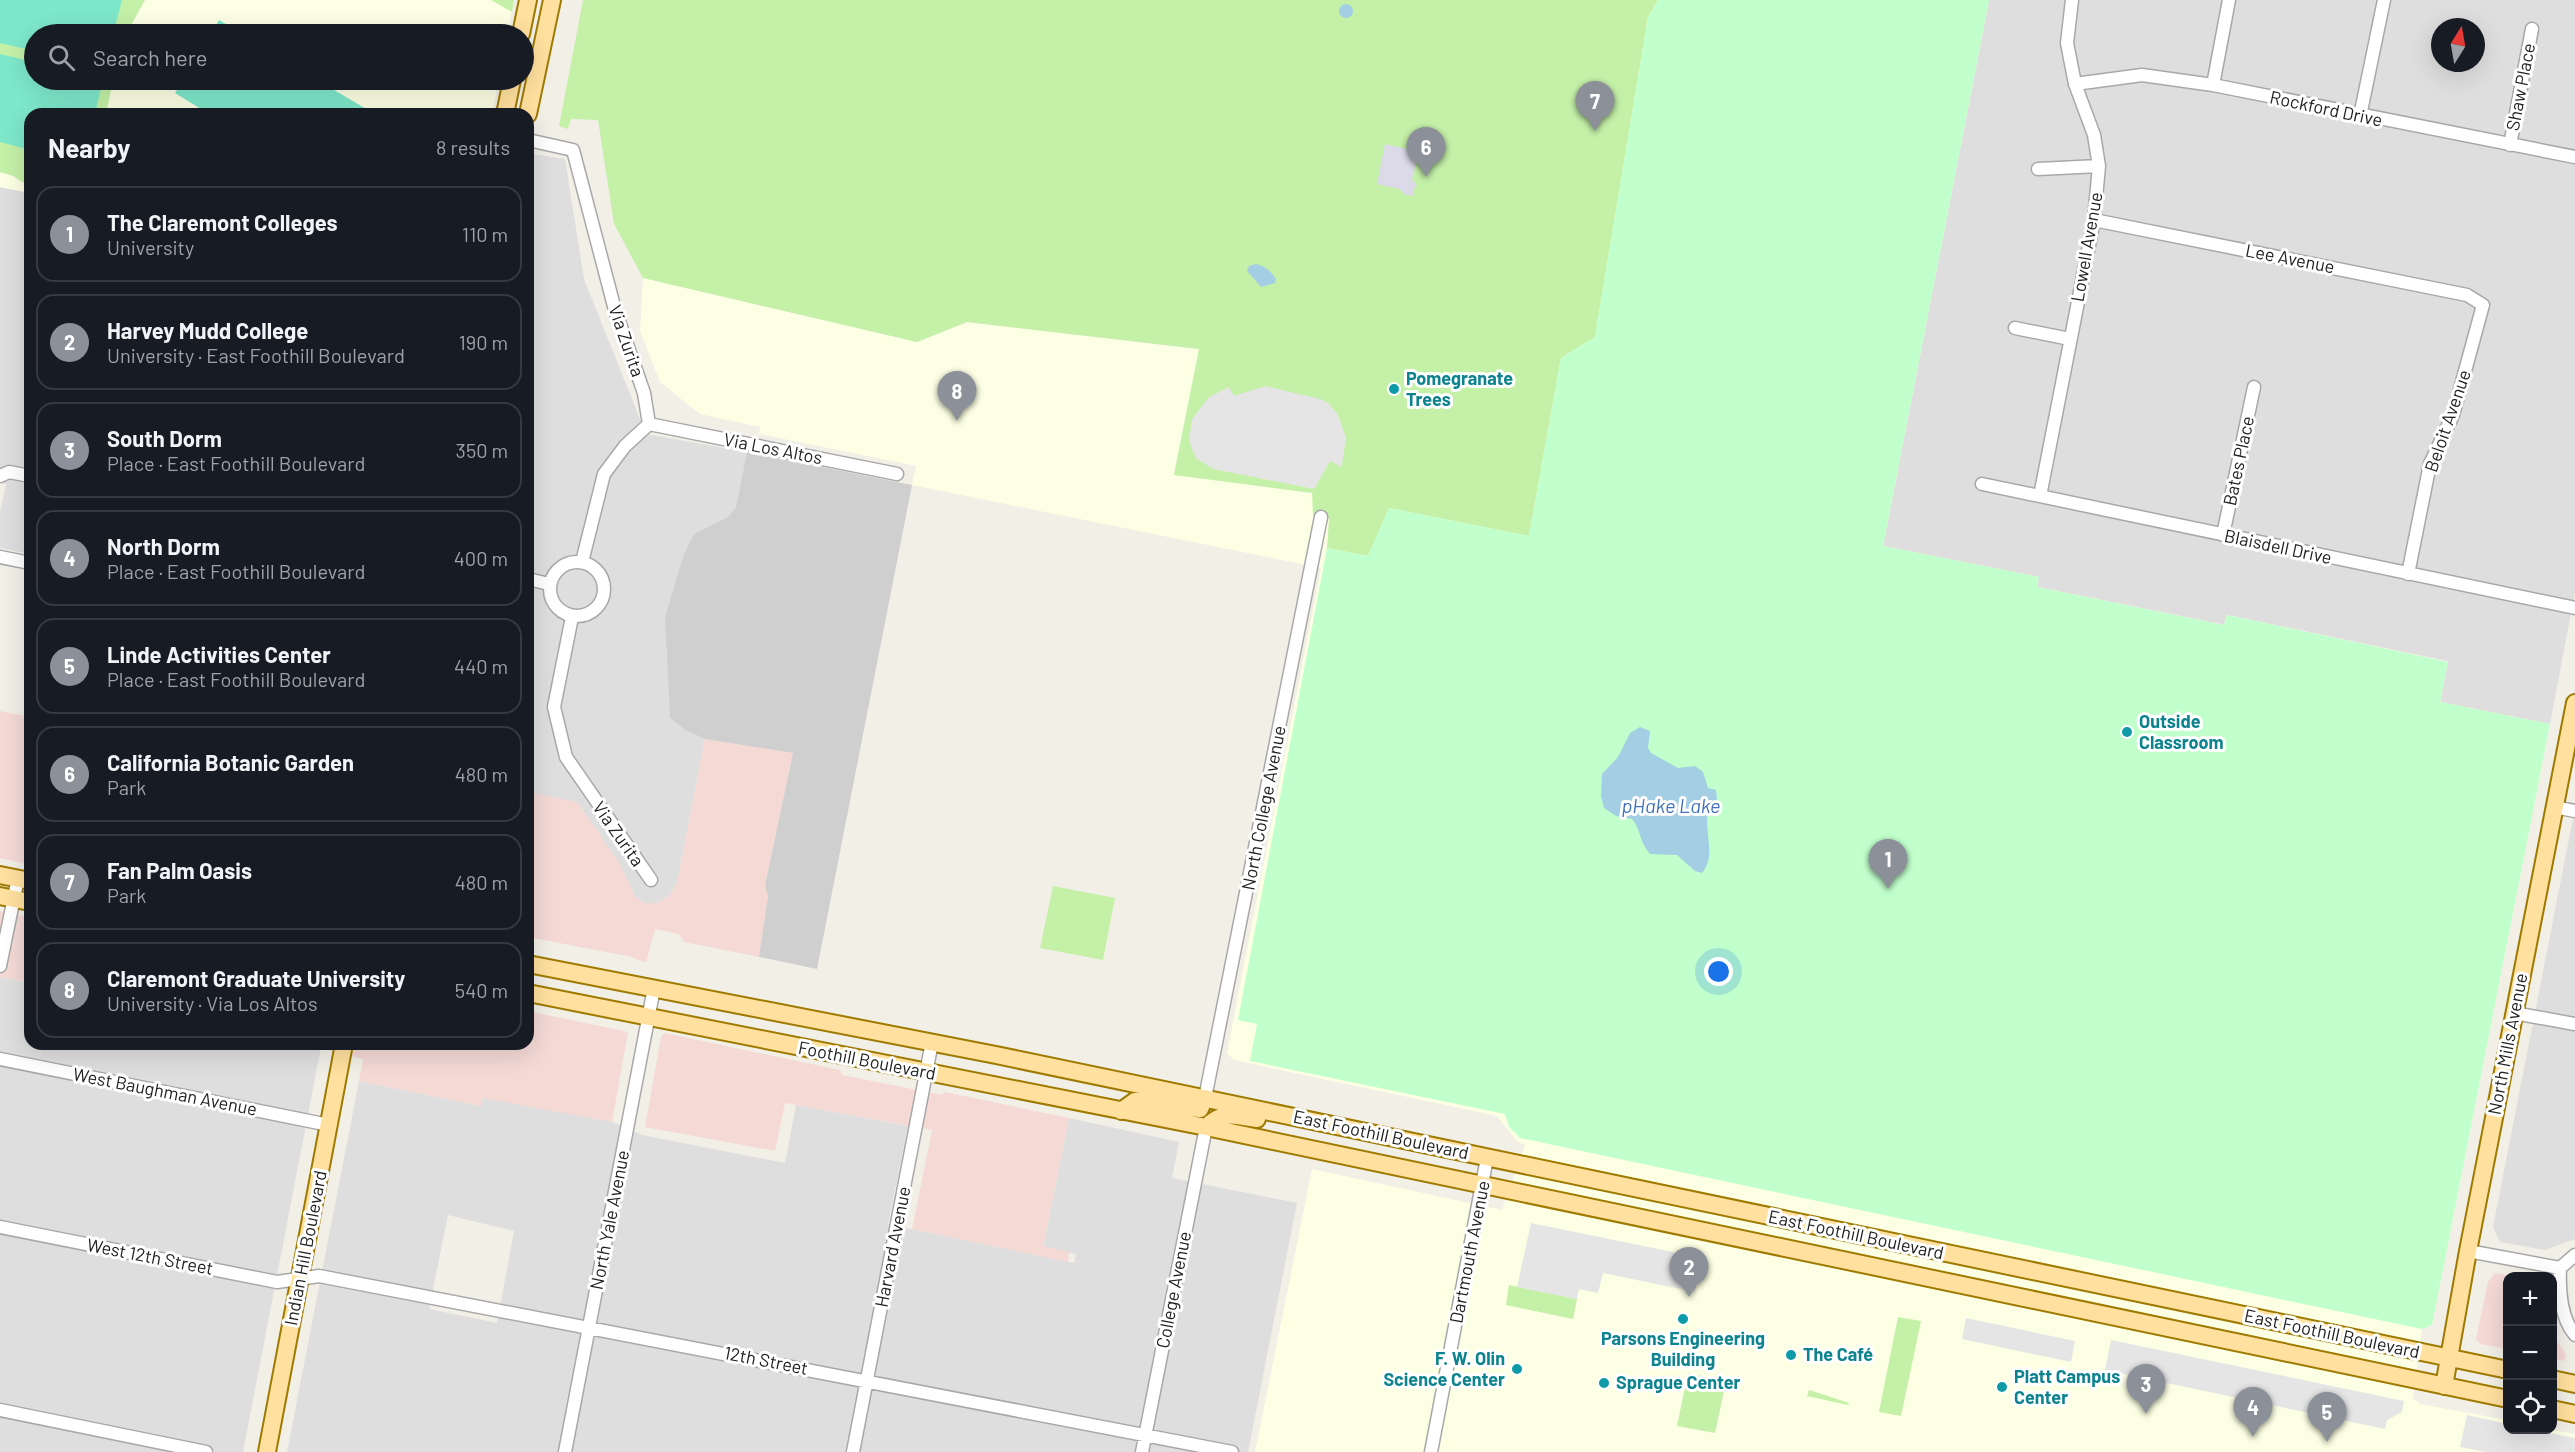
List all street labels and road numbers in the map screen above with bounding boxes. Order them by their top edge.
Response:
street label: Shaw Place [2501,41,2539,132]
street label: Rockford Drive [2268,85,2385,131]
street label: Lowell Avenue [2066,190,2106,303]
street label: Lee Avenue [2244,239,2337,277]
street label: Via Zurita [604,302,649,379]
street label: Beloit Avenue [2419,367,2475,475]
street label: Bates Place [2218,414,2258,508]
street label: Via Los Altos [722,428,824,468]
street label: Blaisdell Drive [2222,524,2334,568]
street label: North College Avenue [1236,724,1290,892]
street label: Via Zurita [588,797,649,870]
street label: North Mills Avenue [2482,971,2532,1117]
street label: Foothill Boulevard [796,1036,938,1084]
street label: West Baughman Avenue [71,1062,259,1120]
street label: East Foothill Boulevard [1292,1105,1471,1163]
street label: North Yale Avenue [585,1148,633,1291]
street label: Indian Hill Boulevard [279,1168,331,1327]
street label: Dartmouth Avenue [1444,1179,1494,1325]
street label: Harvard Avenue [870,1185,915,1309]
street label: East Foothill Boulevard [1767,1205,1946,1263]
street label: College Avenue [1151,1229,1195,1350]
street label: West 12th Street [85,1233,215,1279]
street label: East Foothill Boulevard [2243,1304,2422,1362]
street label: 12th Street [722,1341,810,1379]

